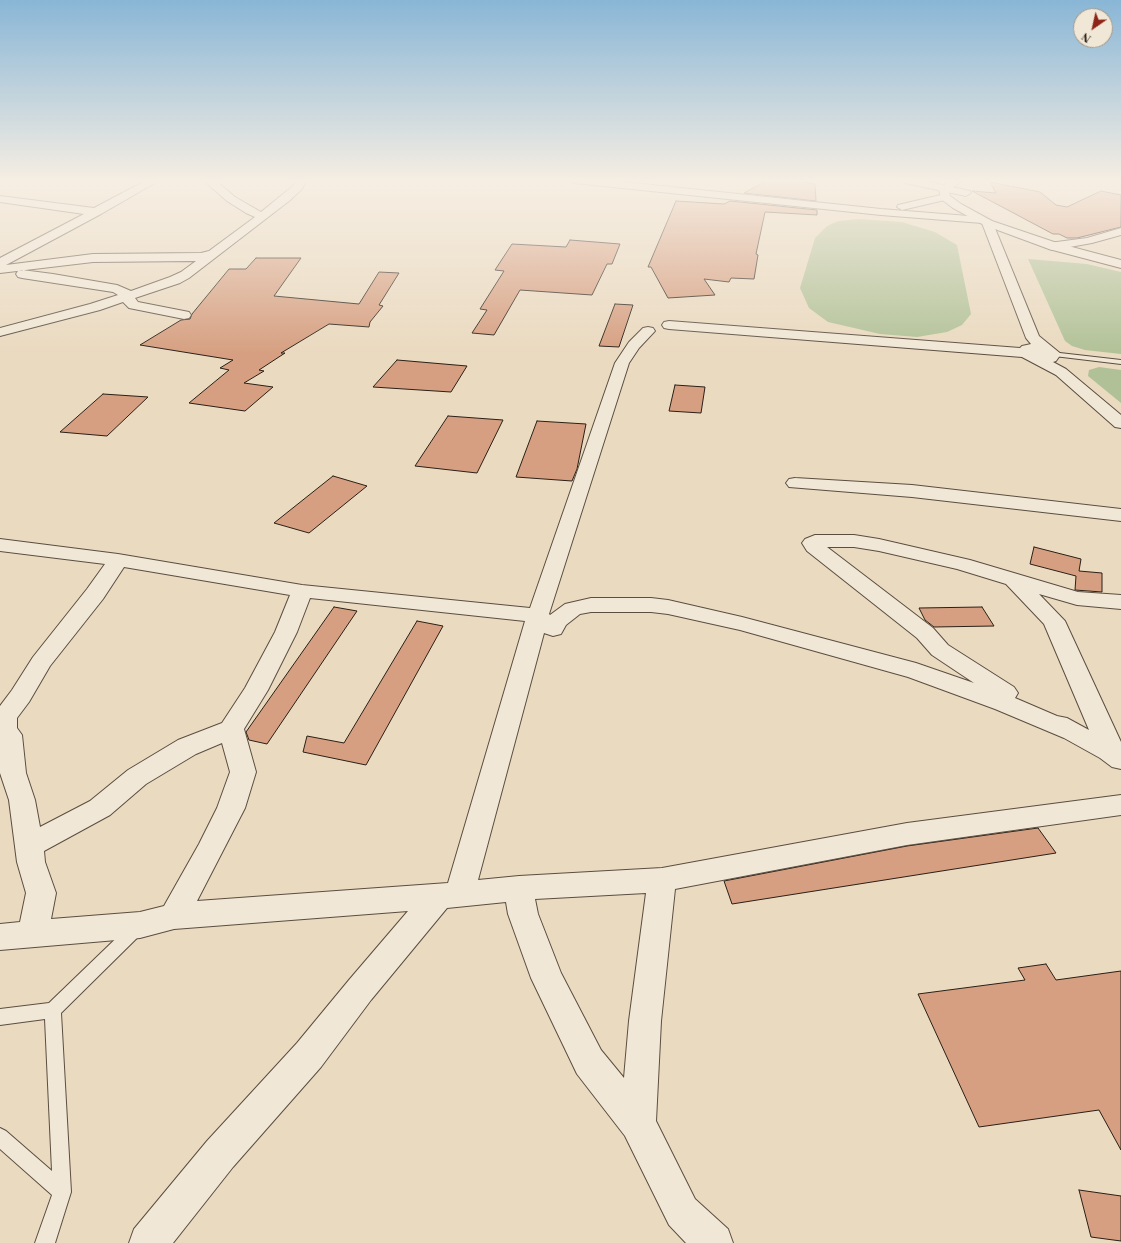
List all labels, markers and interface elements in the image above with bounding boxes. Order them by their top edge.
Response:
north arrow [1073,8,1113,48]
text: N [1079,29,1094,45]

